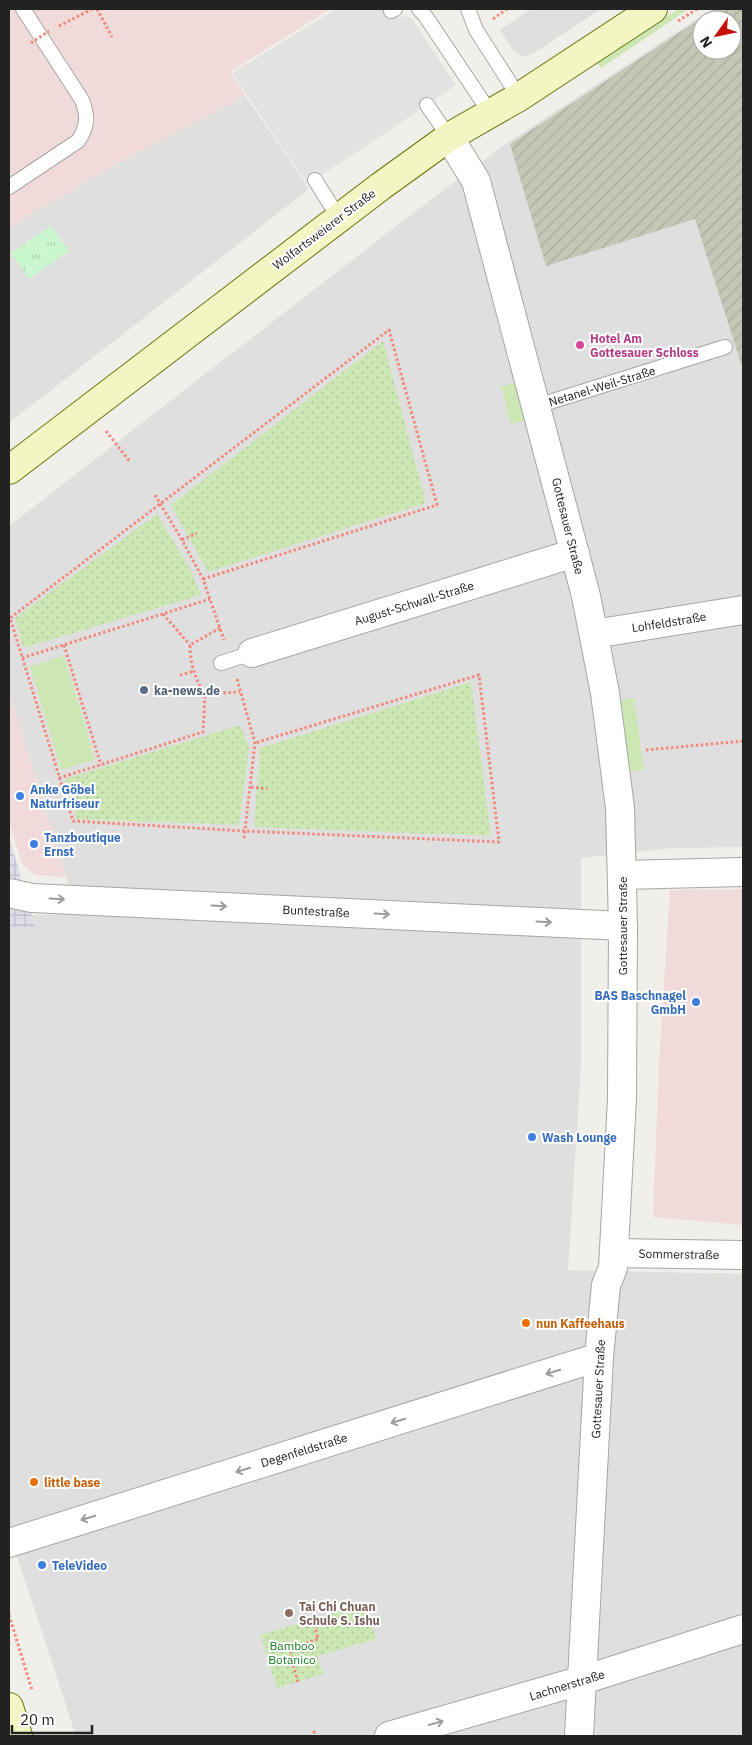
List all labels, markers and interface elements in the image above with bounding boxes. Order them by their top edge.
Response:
north arrow [692,10,742,60]
text: N [696,33,716,51]
street label: Wolfartsweierer Straße [270,185,379,273]
place label: Hotel Am Gottesauer Schloss [590,331,699,360]
marker: Hotel Am Gottesauer Schloss [574,339,586,351]
street label: Netanel-Weil-Straße [547,362,658,409]
street label: Gottesauer Straße [549,476,587,576]
street label: August-Schwall-Straße [352,578,476,628]
street label: Lohfeldstraße [631,609,708,635]
place label: ka-news.de [154,683,220,698]
marker: ka-news.de [138,684,150,696]
place label: Anke Göbel Naturfriseur [30,782,100,811]
marker: Anke Göbel Naturfriseur [14,790,26,802]
place label: Tanzboutique Ernst [44,830,121,859]
marker: Tanzboutique Ernst [28,838,40,850]
street label: Gottesauer Straße [615,876,630,976]
one-way arrow [49,894,65,903]
one-way arrow [211,902,227,911]
street label: Buntestraße [282,902,350,920]
one-way arrow [373,909,389,919]
one-way arrow [536,917,552,927]
place label: BAS Baschnagel GmbH [594,988,686,1017]
marker: BAS Baschnagel GmbH [690,996,702,1008]
place label: Wash Lounge [542,1130,617,1145]
marker: Wash Lounge [526,1131,538,1143]
street label: Sommerstraße [639,1246,720,1262]
place label: nun Kaffeehaus [536,1316,625,1331]
marker: nun Kaffeehaus [520,1317,532,1329]
street label: Gottesauer Straße [588,1339,608,1439]
one-way arrow [545,1368,561,1377]
one-way arrow [390,1416,406,1426]
street label: Degenfeldstraße [259,1430,350,1470]
one-way arrow [235,1465,251,1475]
place label: little base [44,1475,101,1490]
marker: little base [28,1476,40,1488]
one-way arrow [80,1514,96,1524]
place label: TeleVideo [52,1558,107,1573]
marker: TeleVideo [36,1559,48,1571]
place label: Tai Chi Chuan Schule S. Ishu [299,1599,380,1628]
marker: Tai Chi Chuan Schule S. Ishu [283,1607,295,1619]
park label: Bamboo Botanico [268,1638,316,1667]
street label: Lachnerstraße [527,1666,607,1704]
scale bar [12,1702,92,1734]
text: 20 m [20,1710,55,1729]
one-way arrow [427,1717,443,1727]

